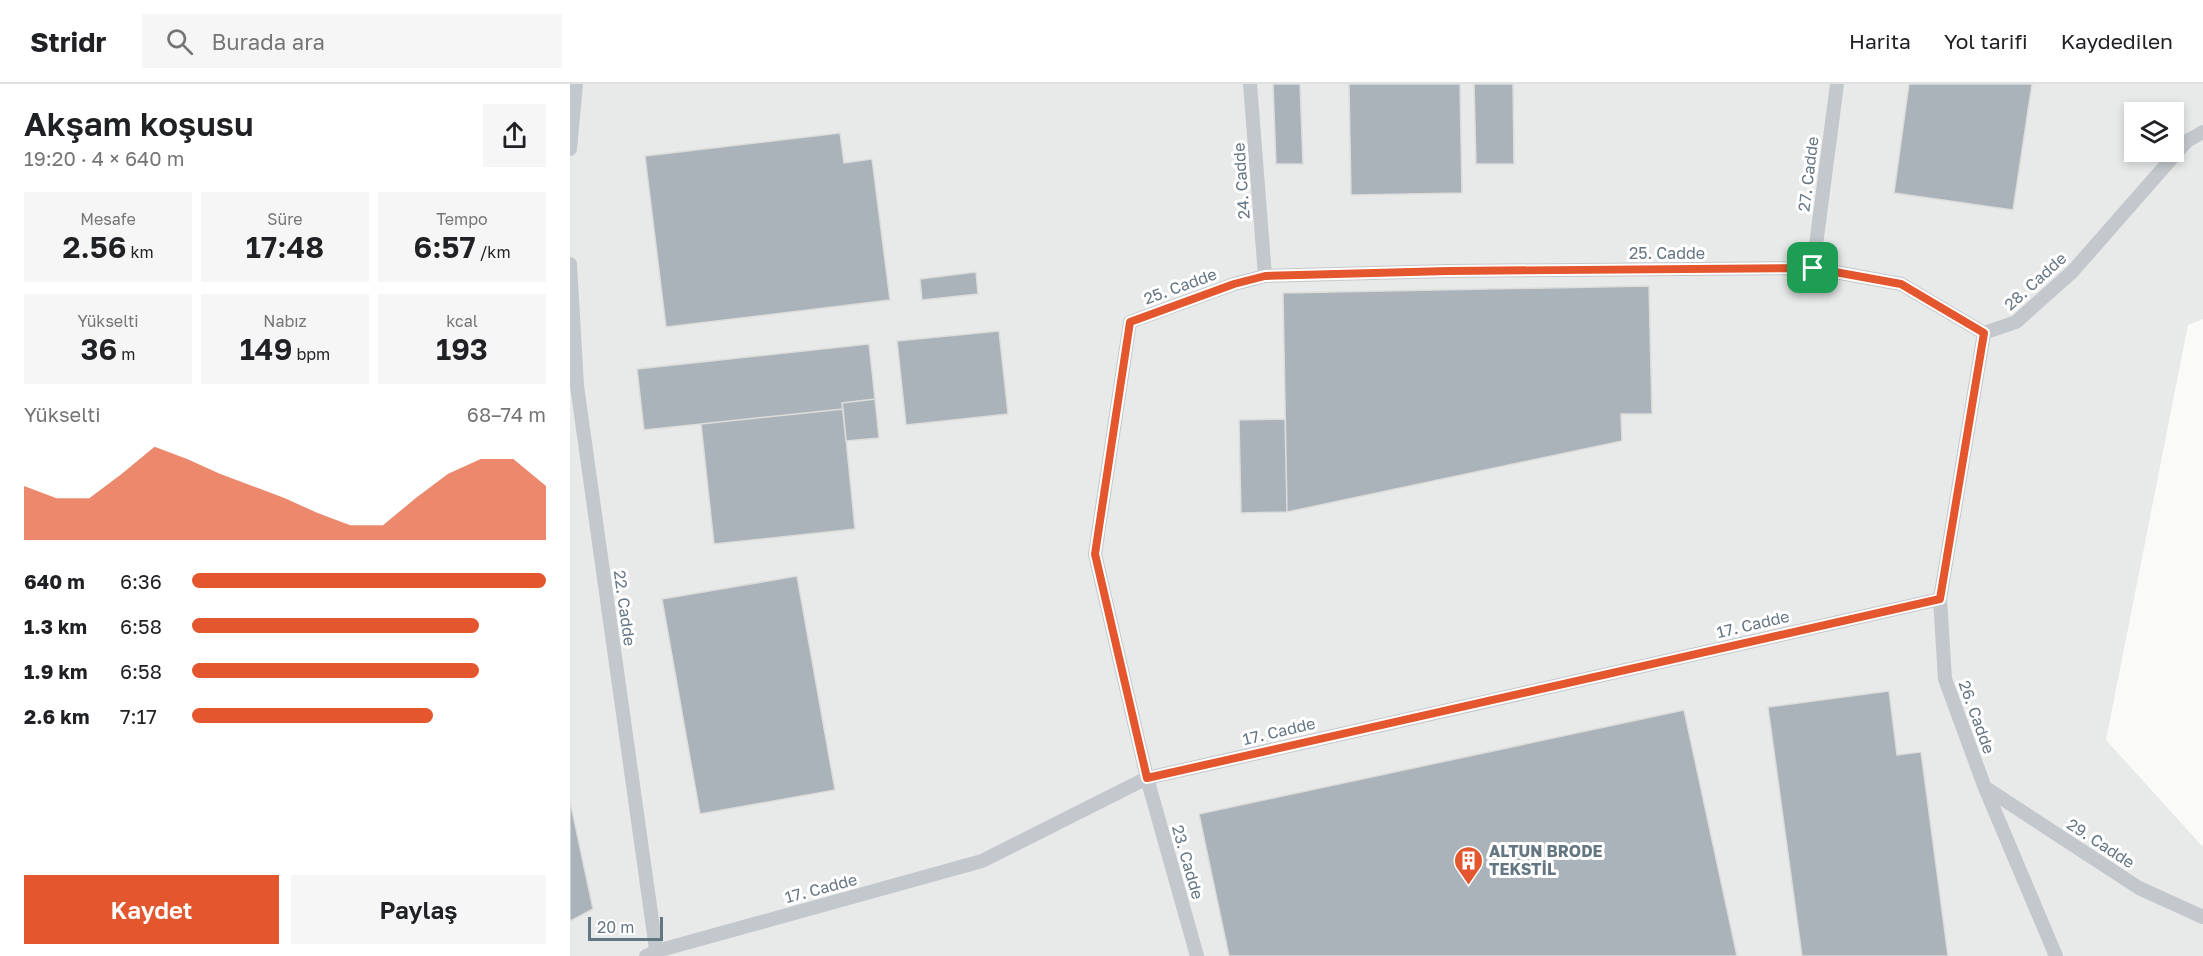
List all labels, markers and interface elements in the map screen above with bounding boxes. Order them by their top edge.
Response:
search box [142,14,562,68]
text: Stridr [30,25,106,58]
icon: search [163,25,196,58]
text: Burada ara [211,28,325,55]
text: Harita [1849,28,1911,54]
text: Yol tarifi [1944,28,2028,54]
text: Kaydedilen [2061,28,2173,54]
map controls [2124,102,2184,162]
button: layers [2124,102,2184,162]
text: Akşam koşusu [24,104,254,143]
button: share [483,104,546,167]
street label: 27. Cadde [1793,135,1823,213]
street label: 24. Cadde [1228,142,1254,220]
text: 19:20 · 4 × 640 m [24,146,184,170]
text: Mesafe [80,209,136,229]
text: Süre [267,209,303,229]
text: Tempo [436,209,488,229]
text: 2.56 [62,229,126,265]
text: 17:48 [246,229,324,265]
text: 6:57 [413,229,476,265]
text: km [126,242,154,262]
text: /km [476,242,511,262]
pin [1787,242,1838,293]
street label: 25. Cadde [1629,243,1705,263]
street label: 28. Cadde [2000,248,2070,314]
icon: arrive [1796,251,1829,284]
street label: 25. Cadde [1141,264,1219,308]
text: Yükselti [77,311,139,331]
text: Nabız [263,311,307,331]
text: kcal [446,311,478,331]
text: 36 [80,331,117,367]
text: 149 [240,331,292,367]
text: 193 [436,331,488,367]
text: m [117,344,136,364]
text: bpm [292,344,330,364]
text: Yükselti [24,402,101,426]
text: 68–74 m [467,402,546,426]
text: 640 m [24,569,85,593]
text: 6:36 [120,569,162,593]
street label: 22. Cadde [610,569,640,647]
street label: 17. Cadde [1715,606,1791,642]
text: 1.3 km [24,614,87,638]
text: 6:58 [120,614,162,638]
text: 1.9 km [24,659,88,683]
text: 6:58 [120,659,162,683]
street label: 26. Cadde [1954,678,2000,756]
text: 2.6 km [24,704,89,728]
text: 7:17 [120,704,157,728]
street label: 17. Cadde [1241,713,1317,749]
street label: 29. Cadde [2063,814,2139,872]
street label: 23. Cadde [1168,823,1208,901]
place label: ALTUN BRODE TEKSTİL [1489,841,1603,879]
building icon: ALTUN BRODE TEKSTİL [1452,844,1484,886]
street label: 17. Cadde [783,869,859,907]
button: Kaydet [24,875,279,944]
button: Paylaş [291,875,546,944]
scale bar [588,914,663,942]
text: 20 m [597,917,634,937]

